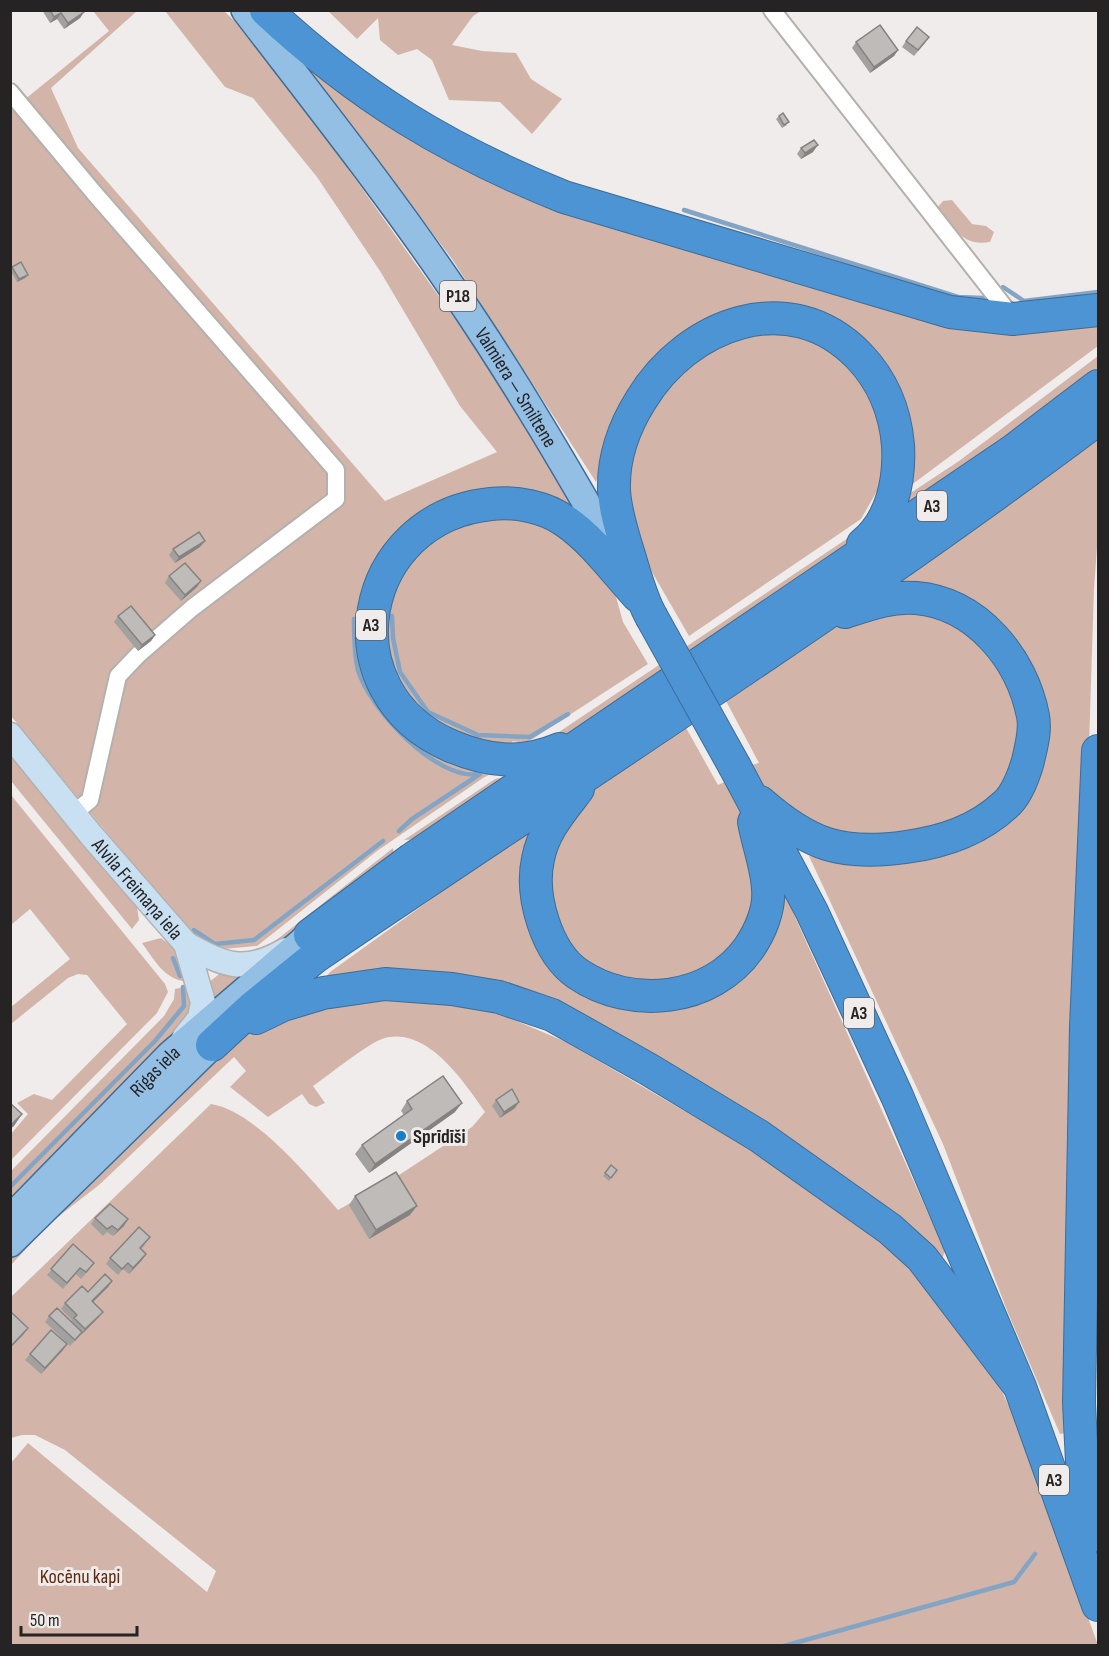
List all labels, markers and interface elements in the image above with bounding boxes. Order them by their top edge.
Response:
road number: P18 [440,281,476,311]
street label: Valmiera — Smiltene [469,323,562,452]
road number: A3 [917,491,947,521]
road number: A3 [356,610,386,640]
street label: Alvila Freimaņa iela [86,833,188,945]
road number: A3 [844,998,874,1028]
street label: Rīgas iela [125,1041,185,1102]
place label: Sprīdīši [413,1125,466,1149]
marker: Sprīdīši [394,1129,408,1143]
road number: A3 [1039,1465,1069,1495]
park label: Kocēnu kapi [40,1565,120,1589]
scale bar [21,1599,136,1637]
text: 50 m [30,1610,60,1631]

